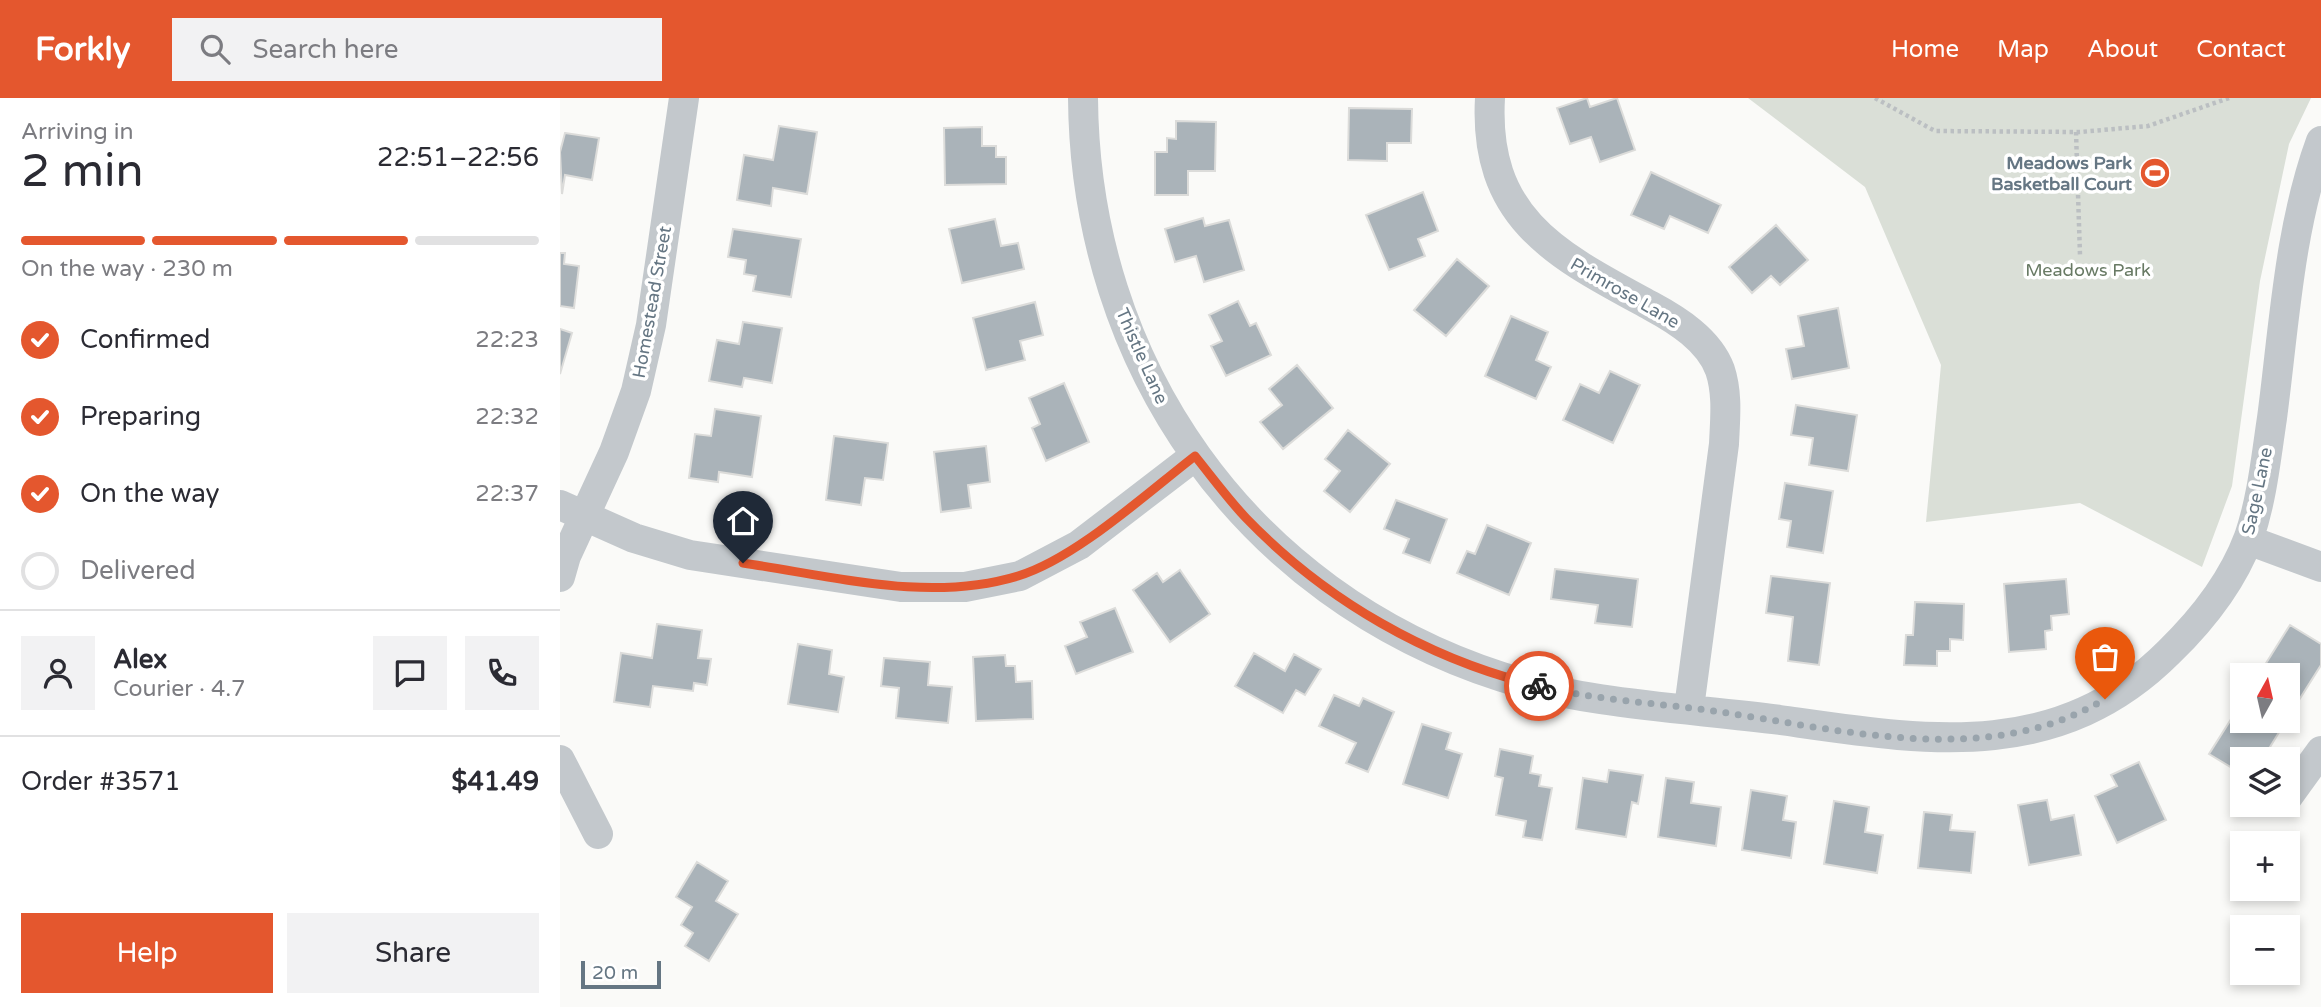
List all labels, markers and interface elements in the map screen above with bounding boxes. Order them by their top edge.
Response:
search box [172,18,662,81]
text: Forkly [35,30,130,69]
icon: search [196,30,234,68]
text: Search here [252,34,399,65]
text: Home [1891,35,1959,64]
text: Map [1997,35,2049,64]
text: About [2087,35,2158,64]
text: Contact [2196,35,2286,64]
text: Arriving in [21,118,134,146]
text: 22:51–22:56 [377,142,539,173]
text: 2 min [21,144,144,199]
place label: Meadows Park Basketball Court [1991,152,2132,195]
sports icon: Meadows Park Basketball Court [2138,156,2172,190]
street label: Homestead Street [628,224,676,380]
street label: Primrose Lane [1566,253,1684,333]
text: On the way · 230 m [21,255,233,283]
park label: Meadows Park [2025,259,2151,281]
street label: Thistle Lane [1111,305,1173,407]
icon: check [21,321,59,359]
text: Confirmed [80,324,210,355]
text: 22:23 [475,326,539,354]
icon: check [21,398,59,436]
text: Preparing [80,401,201,432]
text: 22:32 [475,403,539,431]
street label: Sage Lane [2237,445,2277,537]
icon: check [21,475,59,513]
text: On the way [80,478,220,509]
text: 22:37 [475,480,539,508]
pin [713,491,773,563]
icon: home [724,502,762,540]
text: Delivered [80,555,196,586]
pin [2075,627,2135,699]
button: person [21,636,95,710]
button: chat [373,636,447,710]
button: phone [465,636,539,710]
icon: bag [2086,638,2124,676]
text: Alex [113,644,167,675]
courier [1504,651,1574,721]
north arrow [2230,663,2300,733]
map controls [2230,663,2300,985]
icon: bike [1520,667,1558,705]
text: Courier · 4.7 [113,675,246,703]
button: layers [2230,747,2300,817]
text: Order #3571 [21,766,181,797]
text: $41.49 [451,766,539,797]
button: + [2230,831,2300,901]
button: Help [21,913,273,993]
button: Share [287,913,539,993]
button: − [2230,915,2300,985]
scale bar [581,958,662,990]
text: 20 m [592,962,638,984]

